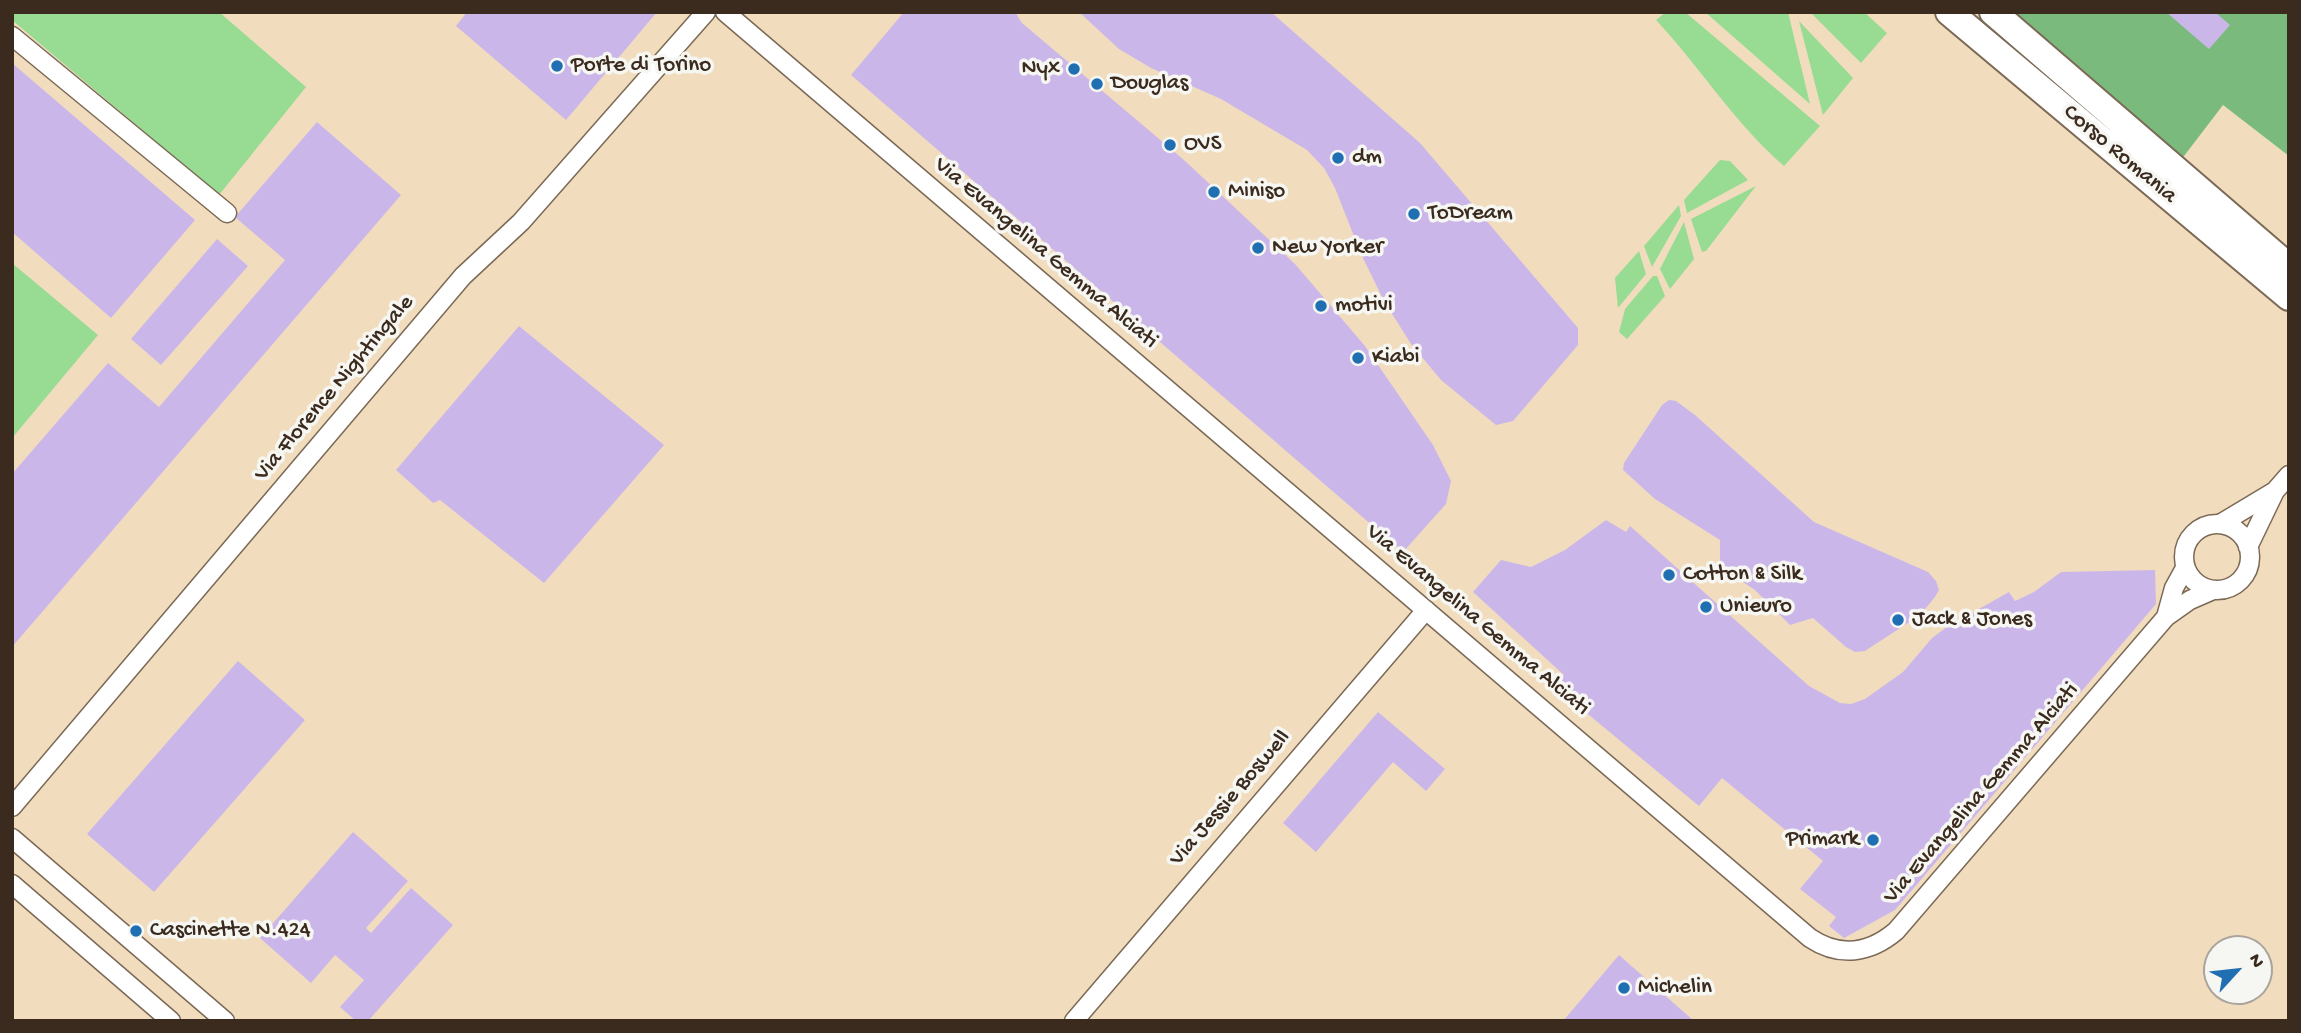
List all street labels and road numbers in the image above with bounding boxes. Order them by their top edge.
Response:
street label: Corso Romania [2056,99,2182,211]
street label: Via Evangelina Gemma Alciati [927,152,1163,356]
street label: Via Florence Nightingale [249,290,421,488]
street label: Via Evangelina Gemma Alciati [1359,519,1595,723]
street label: Via Evangelina Gemma Alciati [1878,678,2086,910]
street label: Via Jessie Boswell [1164,725,1298,873]

